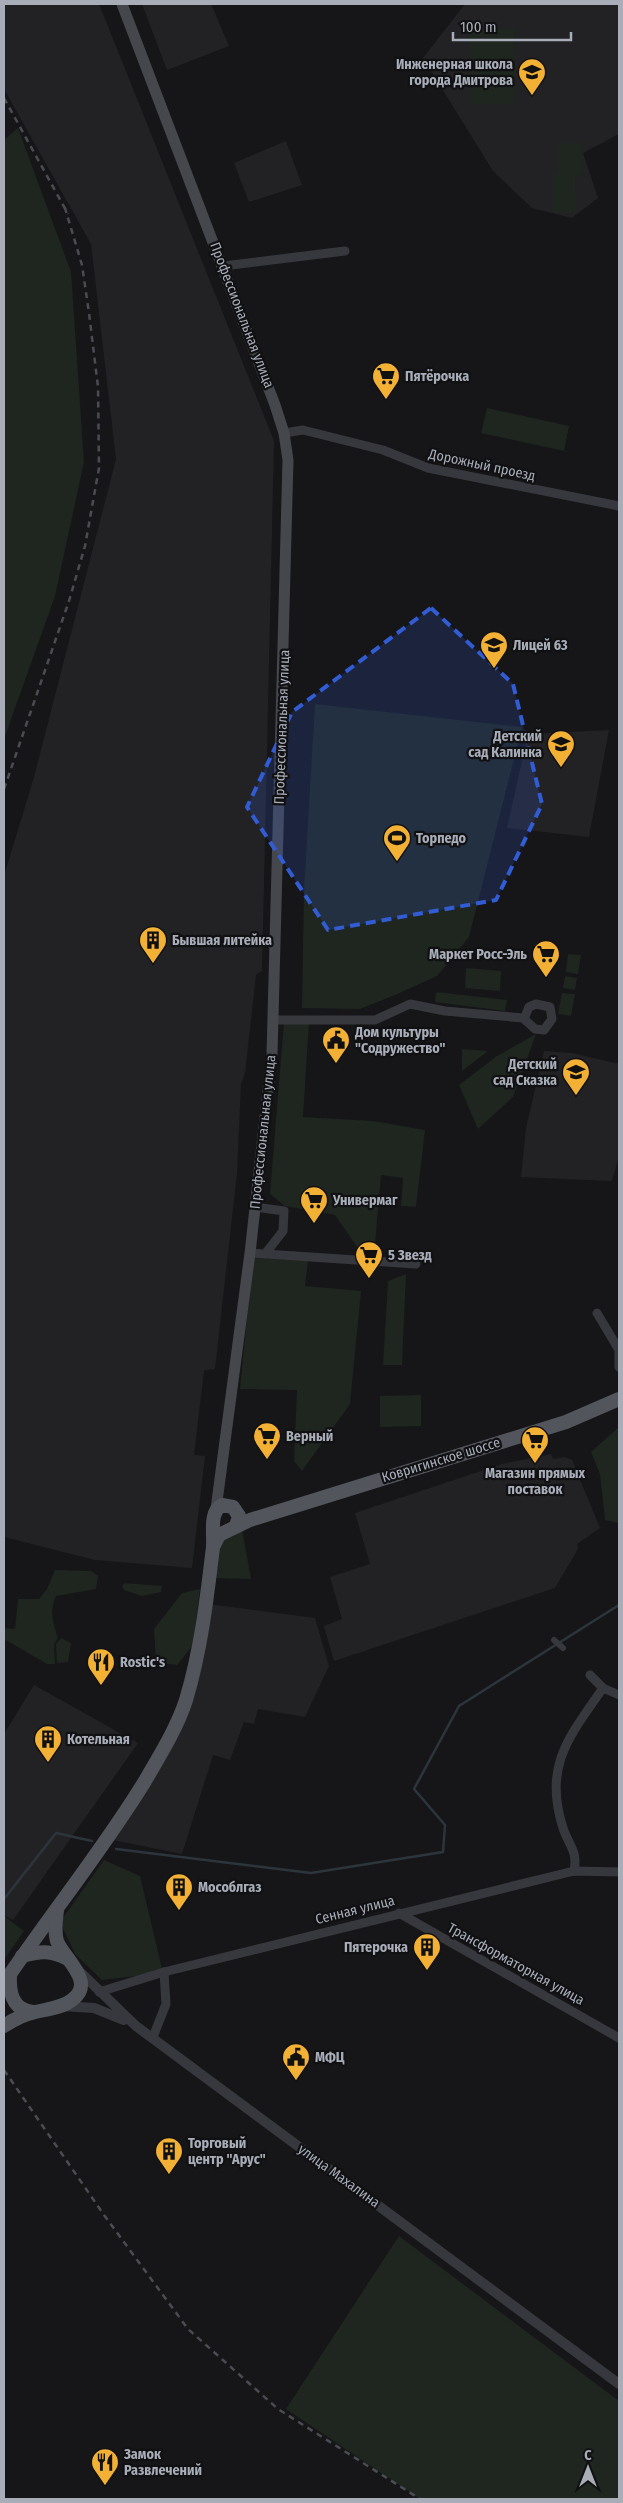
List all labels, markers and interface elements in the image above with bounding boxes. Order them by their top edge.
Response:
scale bar [453,10,570,42]
text: 100 m [460,18,497,36]
place label: Инженерная школа города Дмитрова [396,56,513,89]
school or university icon: Инженерная школа города Дмитрова [517,57,547,96]
street label: Профессиональная улица [206,240,278,390]
supermarket icon: Пятёрочка [371,361,401,400]
place label: Пятёрочка [405,368,469,385]
street label: Дорожный проезд [426,445,537,485]
school or university icon: Лицей 63 [479,630,509,669]
place label: Лицей 63 [513,637,568,654]
street label: Профессиональная улица [271,649,293,805]
place label: Детский сад Калинка [468,728,542,761]
school or university icon: Детский сад Калинка [546,729,576,768]
sports icon: Торпедо [382,823,412,862]
place label: Торпедо [416,830,467,847]
building icon: Бывшая литейка [138,925,168,964]
place label: Бывшая литейка [172,932,272,949]
supermarket icon: Маркет Росс-Эль [531,939,561,978]
place label: Маркет Росс-Эль [429,946,527,963]
place label: Дом культуры "Содружество" [354,1024,445,1057]
public building icon: Дом культуры "Содружество" [321,1025,351,1064]
street label: Профессиональная улица [246,1054,280,1210]
place label: Детский сад Сказка [493,1056,557,1089]
school or university icon: Детский сад Сказка [561,1057,591,1096]
supermarket icon: Универмаг [299,1185,329,1224]
place label: Универмаг [332,1192,398,1209]
supermarket icon: 5 Звезд [354,1240,384,1279]
place label: 5 Звезд [388,1247,432,1264]
supermarket icon: Верный [252,1421,282,1460]
supermarket icon: Магазин прямых поставок [520,1425,550,1464]
place label: Верный [286,1428,333,1445]
street label: Ковригинское шоссе [380,1434,502,1486]
place label: Магазин прямых поставок [485,1465,585,1498]
restaurant icon: Rostic's [86,1647,116,1686]
place label: Rostic's [120,1654,165,1671]
building icon: Котельная [33,1724,63,1763]
place label: Котельная [67,1731,130,1748]
building icon: Мособлгаз [164,1872,194,1911]
place label: Мособлгаз [198,1879,262,1896]
street label: Сенная улица [314,1892,396,1928]
street label: Трансформаторная улица [445,1919,588,2009]
building icon: Пятерочка [412,1932,442,1971]
place label: Пятерочка [344,1939,408,1956]
public building icon: МФЦ [281,2042,311,2081]
place label: МФЦ [315,2049,345,2066]
place label: Торговый центр "Арус" [188,2135,266,2168]
building icon: Торговый центр "Арус" [154,2136,184,2175]
street label: улица Махалина [295,2141,383,2211]
north arrow [563,2443,613,2493]
place label: Замок Развлечений [123,2446,202,2479]
restaurant icon: Замок Развлечений [90,2447,120,2486]
text: С [584,2447,592,2464]

